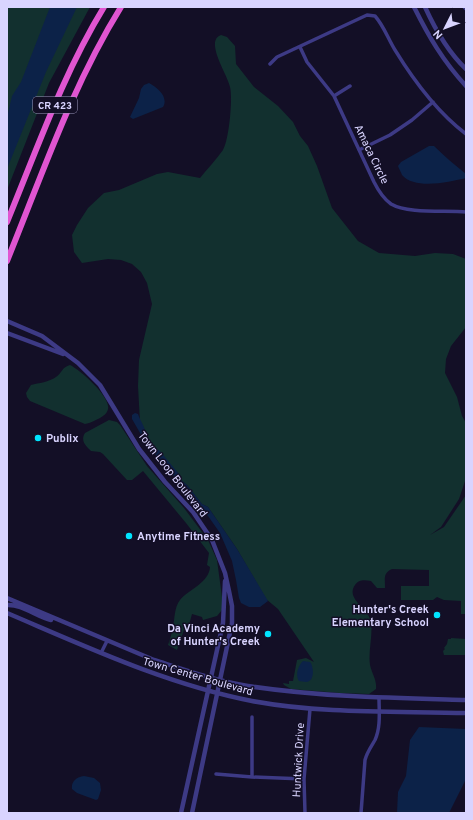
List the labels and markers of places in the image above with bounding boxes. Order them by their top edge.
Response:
place label: Publix [46,432,79,446]
marker: Publix [33,433,43,443]
place label: Anytime Fitness [137,530,220,544]
marker: Anytime Fitness [124,531,134,541]
place label: Hunter's Creek Elementary School [332,603,429,630]
marker: Hunter's Creek Elementary School [432,610,442,620]
place label: Da Vinci Academy of Hunter's Creek [167,622,260,649]
marker: Da Vinci Academy of Hunter's Creek [263,629,273,639]

